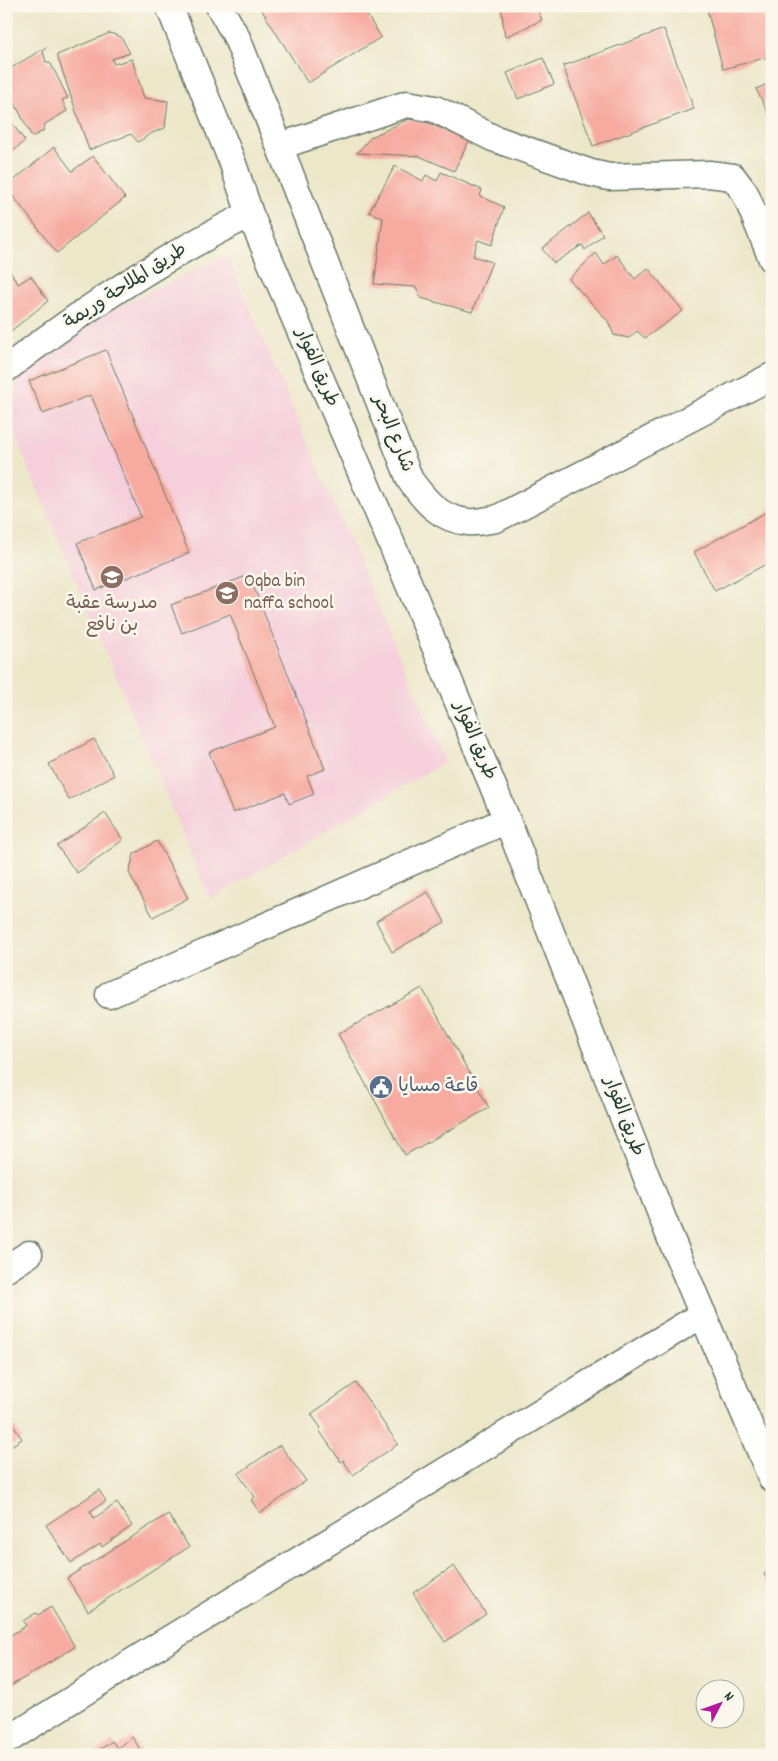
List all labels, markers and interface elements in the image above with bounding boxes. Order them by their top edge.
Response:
street label: طريق الملاحة وريمة [59,237,193,337]
street label: طريق الفوار [287,323,345,412]
street label: شارع البحر [364,390,420,477]
school or university icon: مدرسة عقبة بن نافع [99,564,125,590]
place label: Oqba bin naffa school [244,569,334,618]
school or university icon: Oqba bin naffa school [214,580,240,606]
place label: مدرسة عقبة بن نافع [66,591,158,640]
street label: طريق الفوار [445,696,503,785]
street label: طريق الفوار [595,1071,651,1161]
public building icon: قاعة مسايا [368,1074,394,1100]
place label: قاعة مسايا [398,1074,478,1101]
north arrow [696,1678,746,1728]
text: N [718,1688,738,1706]

